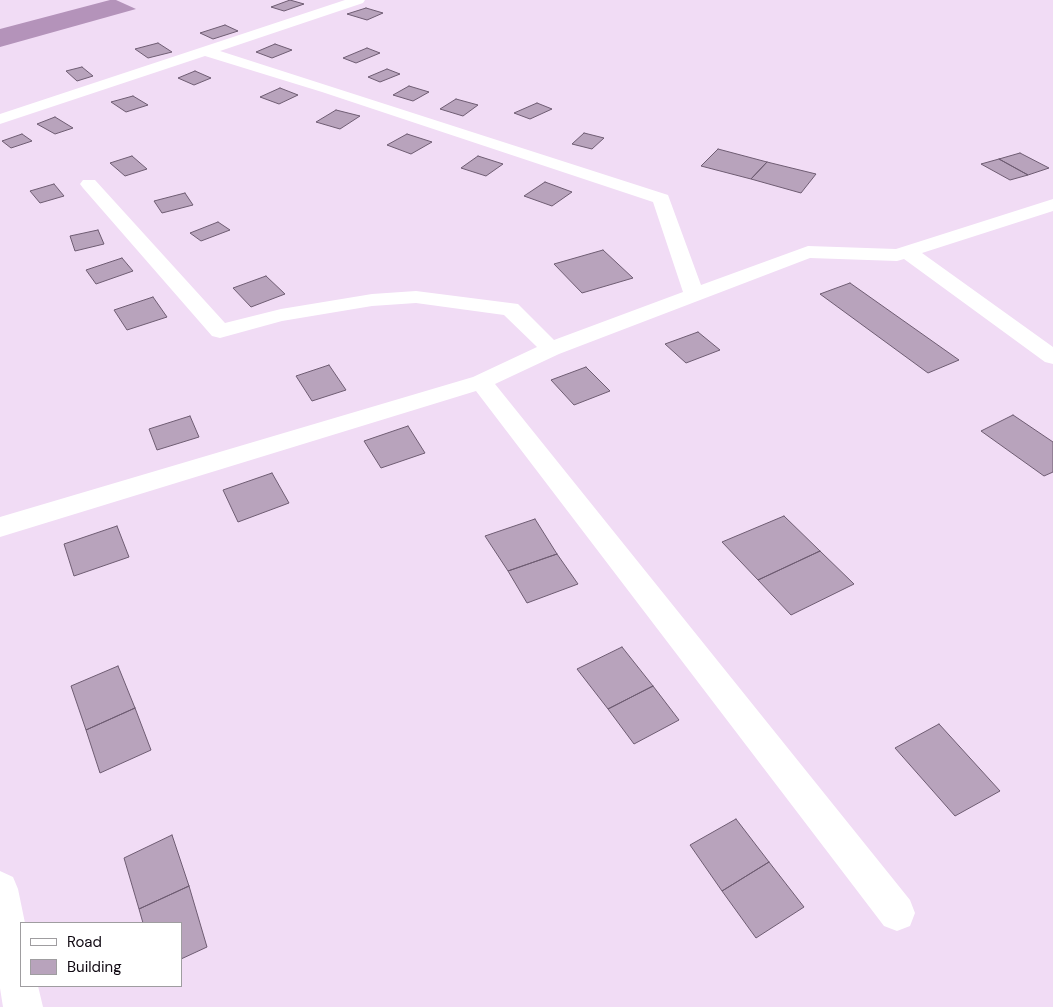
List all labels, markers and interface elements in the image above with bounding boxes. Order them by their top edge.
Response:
legend [20,922,182,987]
text: Road [67,932,102,952]
text: Building [67,957,122,977]

